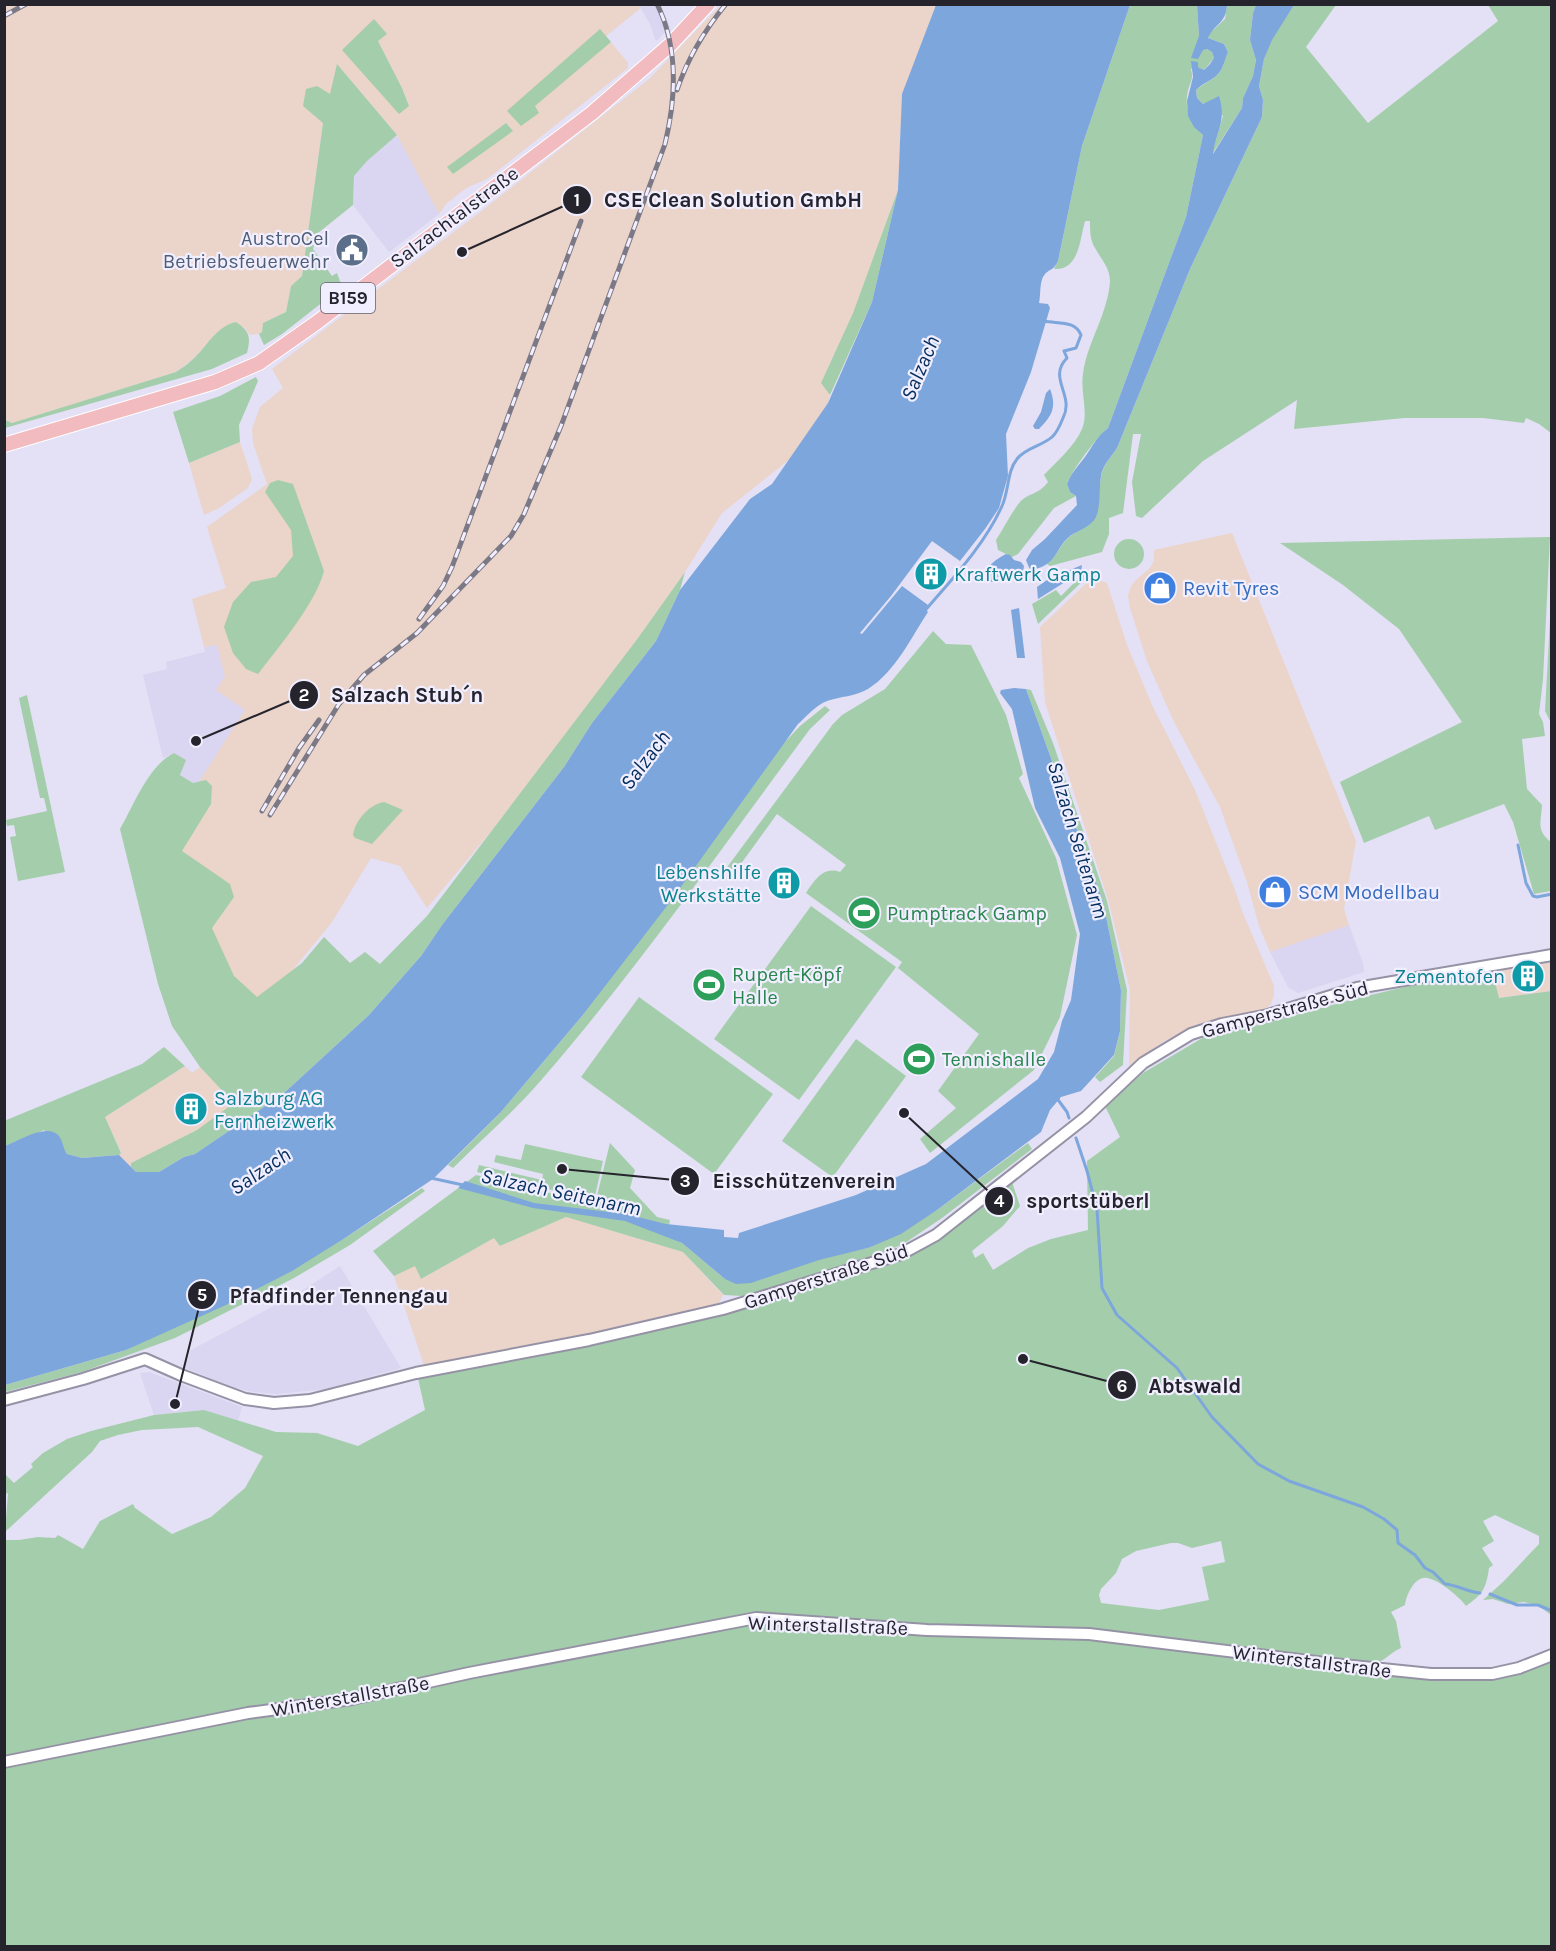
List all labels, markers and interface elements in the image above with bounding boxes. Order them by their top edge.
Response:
street label: Salzachtalstraße [386,162,523,273]
callout: CSE Clean Solution GmbH [562,180,874,219]
text: CSE Clean Solution GmbH [604,188,862,212]
text: 1 [574,189,580,211]
place label: AustroCel Betriebsfeuerwehr [163,227,330,273]
public building icon: AustroCel Betriebsfeuerwehr [334,232,370,268]
road number: B159 [321,283,375,313]
water label: Salzach [896,332,944,404]
building icon: Kraftwerk Gamp [913,556,949,592]
place label: Kraftwerk Gamp [954,563,1101,586]
shop icon: Revit Tyres [1142,570,1178,606]
place label: Revit Tyres [1183,577,1280,600]
callout: Salzach Stub´n [289,676,496,715]
text: Salzach Stub´n [331,683,483,707]
text: 2 [299,684,309,706]
water label: Salzach [615,726,675,794]
water label: Salzach Seitenarm [1043,759,1113,921]
place label: Lebenshilfe Werkstätte [656,861,761,907]
building icon: Lebenshilfe Werkstätte [766,865,802,901]
shop icon: SCM Modellbau [1257,874,1293,910]
place label: SCM Modellbau [1298,881,1440,904]
sports icon: Pumptrack Gamp [846,895,882,931]
place label: Pumptrack Gamp [887,902,1047,925]
building icon: Zementofen [1510,958,1546,994]
place label: Rupert-Köpf Halle [732,963,842,1009]
place label: Zementofen [1394,965,1505,988]
sports icon: Rupert-Köpf Halle [691,967,727,1003]
street label: Gamperstraße Süd [1199,976,1371,1043]
sports icon: Tennishalle [901,1041,937,1077]
place label: Tennishalle [942,1048,1046,1071]
place label: Salzburg AG Fernheizwerk [214,1087,335,1133]
building icon: Salzburg AG Fernheizwerk [173,1091,209,1127]
water label: Salzach [225,1142,295,1200]
callout: Eisschützenverein [670,1162,907,1201]
water label: Salzach Seitenarm [479,1163,643,1221]
text: Eisschützenverein [713,1169,896,1193]
text: 3 [679,1170,691,1192]
callout: sportstüberl [984,1181,1162,1220]
text: sportstüberl [1026,1189,1150,1213]
text: 4 [994,1190,1005,1212]
street label: Gamperstraße Süd [741,1239,911,1314]
callout: Pfadfinder Tennengau [187,1276,460,1315]
text: 5 [197,1284,207,1306]
text: Pfadfinder Tennengau [230,1284,448,1308]
callout: Abtswald [1107,1366,1254,1405]
text: Abtswald [1149,1374,1241,1398]
text: 6 [1117,1375,1128,1397]
street label: Winterstallstraße [748,1611,908,1640]
street label: Winterstallstraße [1231,1640,1393,1683]
street label: Winterstallstraße [269,1671,431,1722]

